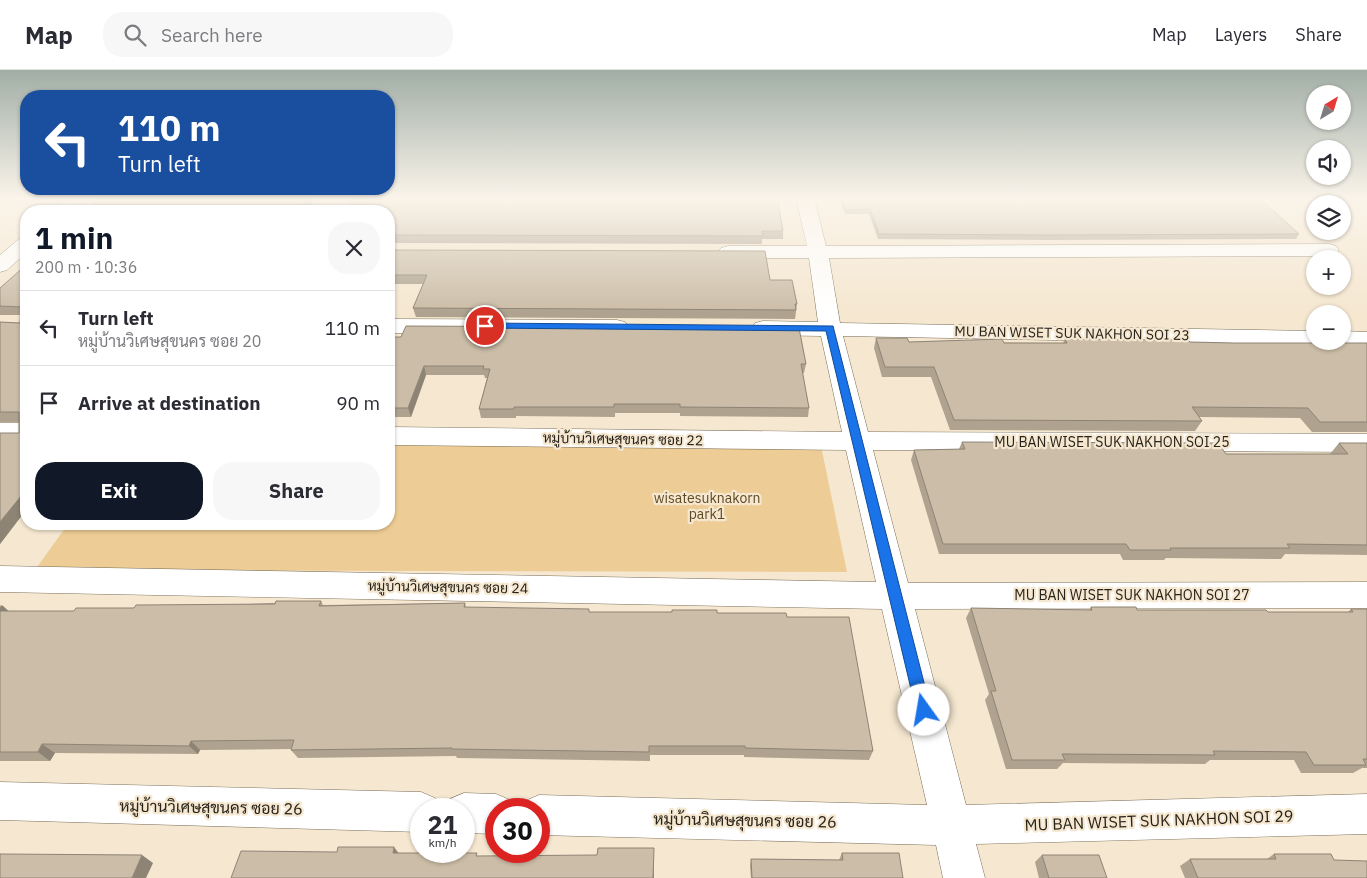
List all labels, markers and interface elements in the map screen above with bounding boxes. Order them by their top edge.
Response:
search box [103,12,453,57]
text: Map [25,19,73,51]
icon: search [121,21,149,49]
text: Search here [161,23,263,47]
text: Map [1152,23,1187,46]
text: Layers [1215,23,1267,46]
text: Share [1295,23,1342,46]
north arrow [1306,85,1351,130]
map controls [1306,85,1351,350]
text: 110 m [118,105,221,151]
icon: left [35,110,100,175]
button: sound [1306,140,1351,185]
text: Turn left [118,149,201,178]
button: layers [1306,195,1351,240]
text: 1 min [35,218,113,257]
button: close [328,222,380,274]
button: + [1306,250,1351,295]
text: 200 m · 10:36 [35,257,137,277]
pin [464,305,506,347]
button: − [1306,305,1351,350]
text: Turn left [78,306,154,330]
icon: arrive [471,312,499,340]
icon: left [35,314,63,342]
text: 110 m [325,316,380,340]
street label: MU BAN WISET SUK NAKHON SOI 23 [954,322,1190,344]
text: หมู่บ้านวิเศษสุขนคร ซอย 20 [78,331,261,351]
icon: arrive [35,389,63,417]
text: Arrive at destination [78,391,261,415]
text: 90 m [336,391,380,415]
street label: หมู่บ้านวิเศษสุขนคร ซอย 22 [543,429,703,450]
street label: MU BAN WISET SUK NAKHON SOI 25 [994,433,1230,451]
button: Exit [35,462,203,520]
button: Share [213,462,380,520]
park label: wisatesuknakorn park1 [654,489,760,523]
street label: หมู่บ้านวิเศษสุขนคร ซอย 24 [368,577,528,598]
street label: MU BAN WISET SUK NAKHON SOI 27 [1014,586,1250,604]
position arrow [897,683,949,735]
street label: หมู่บ้านวิเศษสุขนคร ซอย 26 [119,795,303,821]
speed limit sign: 30 [485,798,550,863]
street label: MU BAN WISET SUK NAKHON SOI 29 [1024,805,1294,835]
text: 21 [427,808,458,841]
street label: หมู่บ้านวิเศษสุขนคร ซอย 26 [653,808,837,834]
text: km/h [428,835,457,850]

